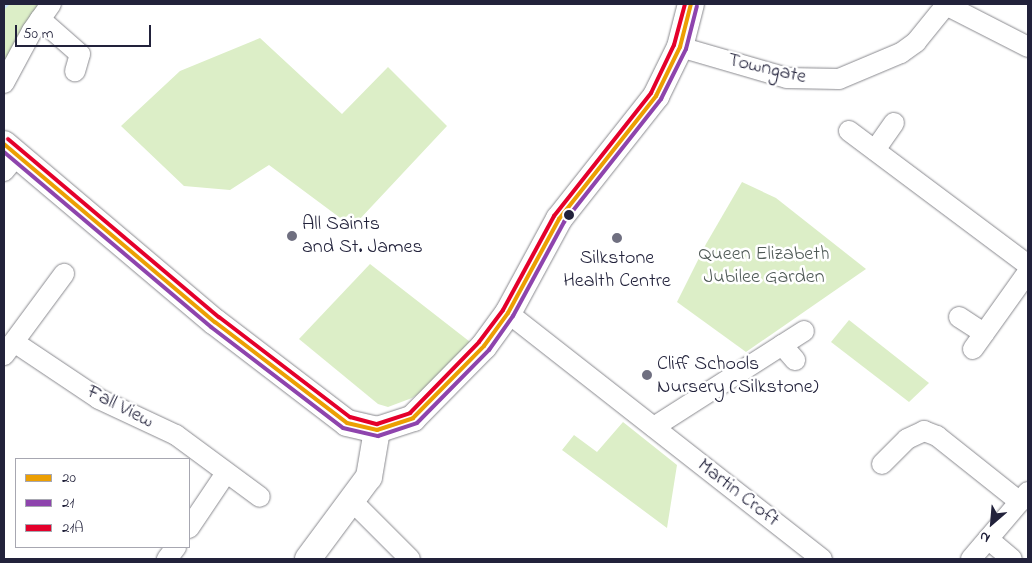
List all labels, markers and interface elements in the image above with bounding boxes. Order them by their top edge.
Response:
scale bar [18,15,154,47]
text: 50 m [23,23,53,45]
street label: Towngate [726,48,808,90]
unlabelled marker [564,210,574,220]
place label: All Saints and St. James [302,213,423,260]
marker: All Saints and St. James [286,230,298,242]
marker: Silkstone Health Centre [611,232,623,244]
park label: Queen Elizabeth Jubilee Garden [698,243,830,290]
place label: Silkstone Health Centre [563,246,671,293]
place label: Cliff Schools Nursery (Silkstone) [657,352,818,399]
marker: Cliff Schools Nursery (Silkstone) [641,369,653,381]
street label: Fall View [83,380,157,434]
street label: Martin Croft [692,454,784,532]
legend [15,458,190,548]
text: 20 [62,467,76,489]
text: 21 [62,492,74,514]
north arrow [967,498,1017,548]
text: 21A [62,517,83,539]
text: N [976,525,994,548]

